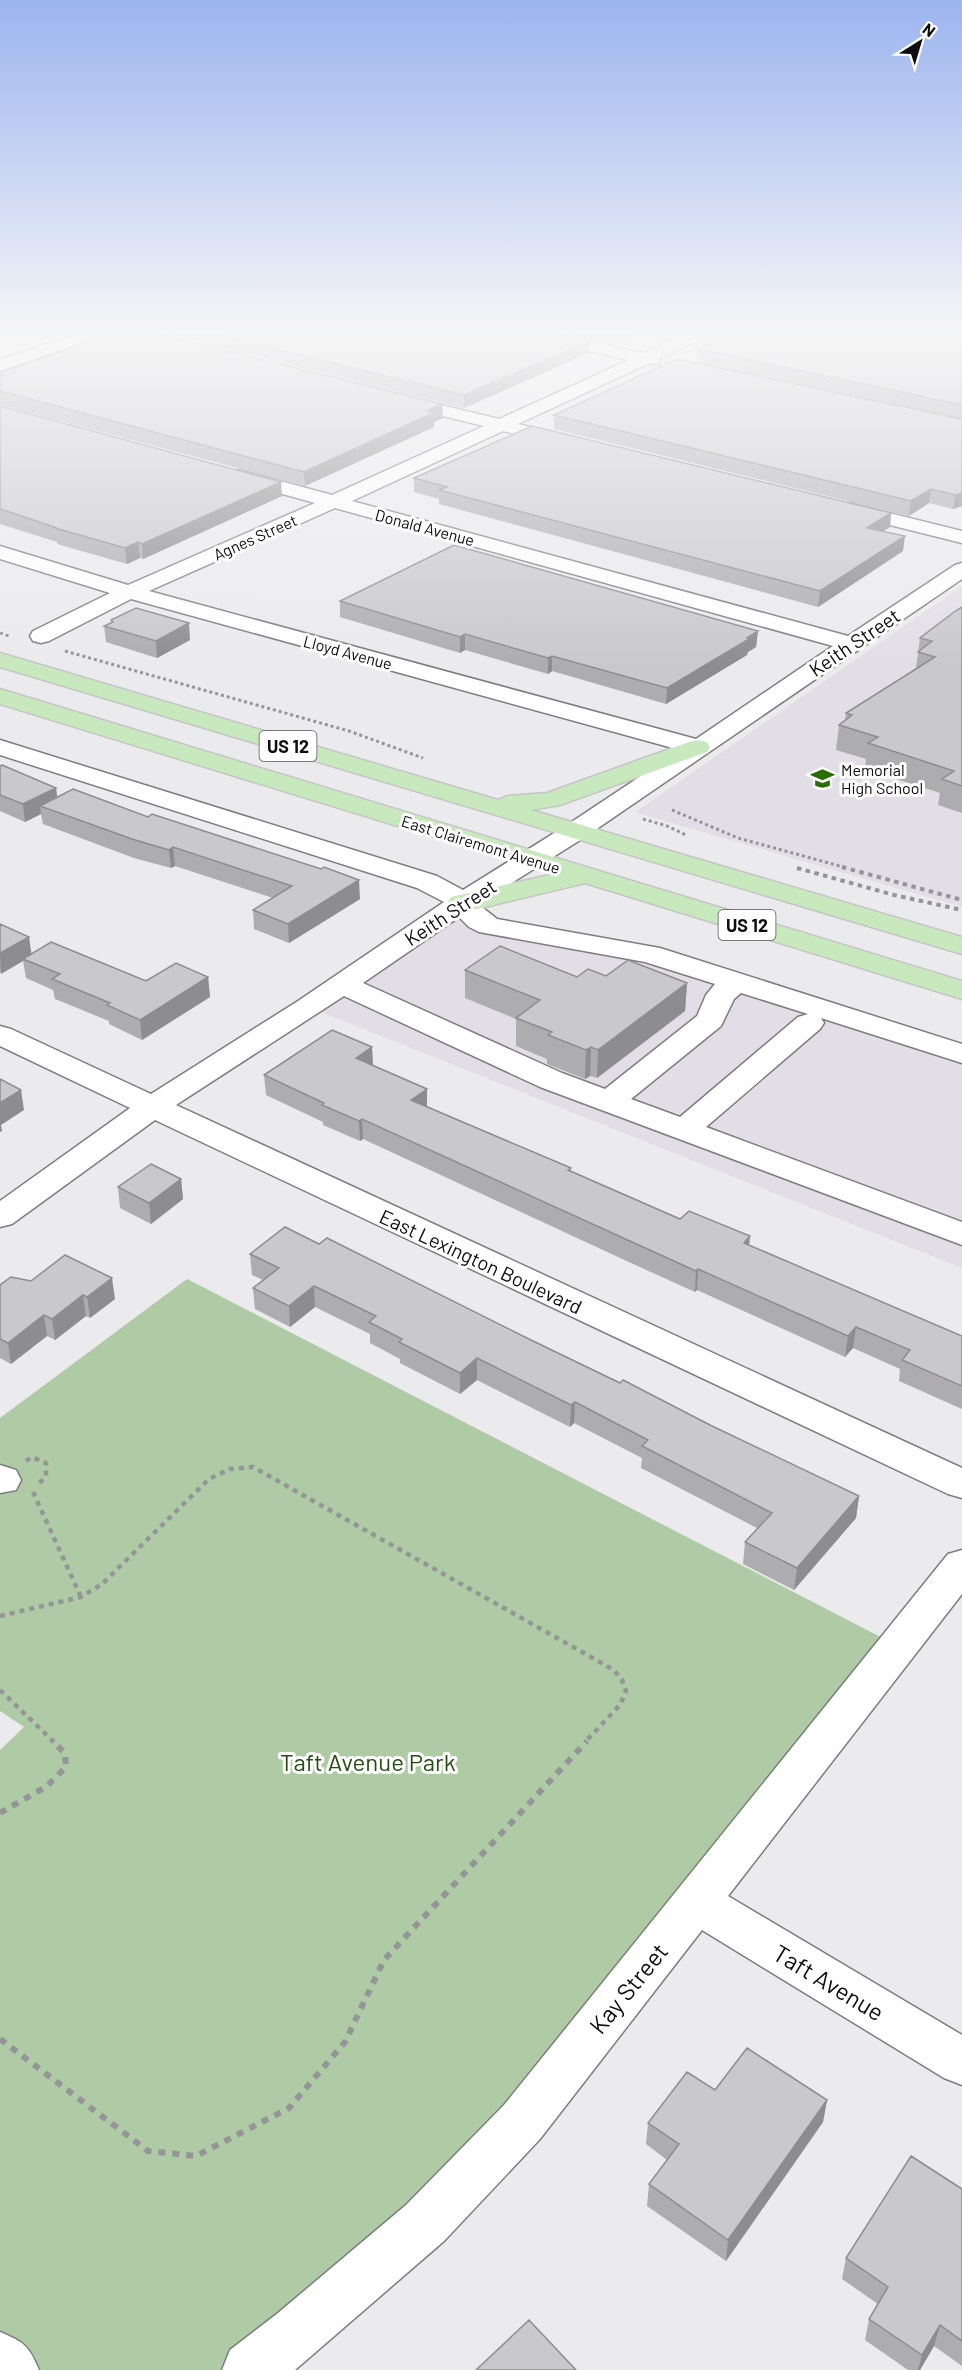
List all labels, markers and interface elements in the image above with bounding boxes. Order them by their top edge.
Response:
north arrow [890,12,950,72]
text: N [919,19,939,40]
street label: Donald Avenue [373,505,477,549]
street label: Agnes Street [210,510,300,564]
street label: Keith Street [804,603,904,681]
street label: Lloyd Avenue [302,631,394,673]
road number: US 12 [260,731,316,761]
place label: Memorial High School [841,760,923,797]
school or university icon: Memorial High School [810,765,836,791]
street label: East Clairemont Avenue [399,811,563,877]
street label: Keith Street [400,874,500,950]
road number: US 12 [718,910,776,940]
street label: East Lexington Boulevard [376,1204,586,1318]
park label: Taft Avenue Park [280,1747,456,1776]
street label: Kay Street [583,1937,673,2039]
street label: Taft Avenue [768,1938,890,2026]

